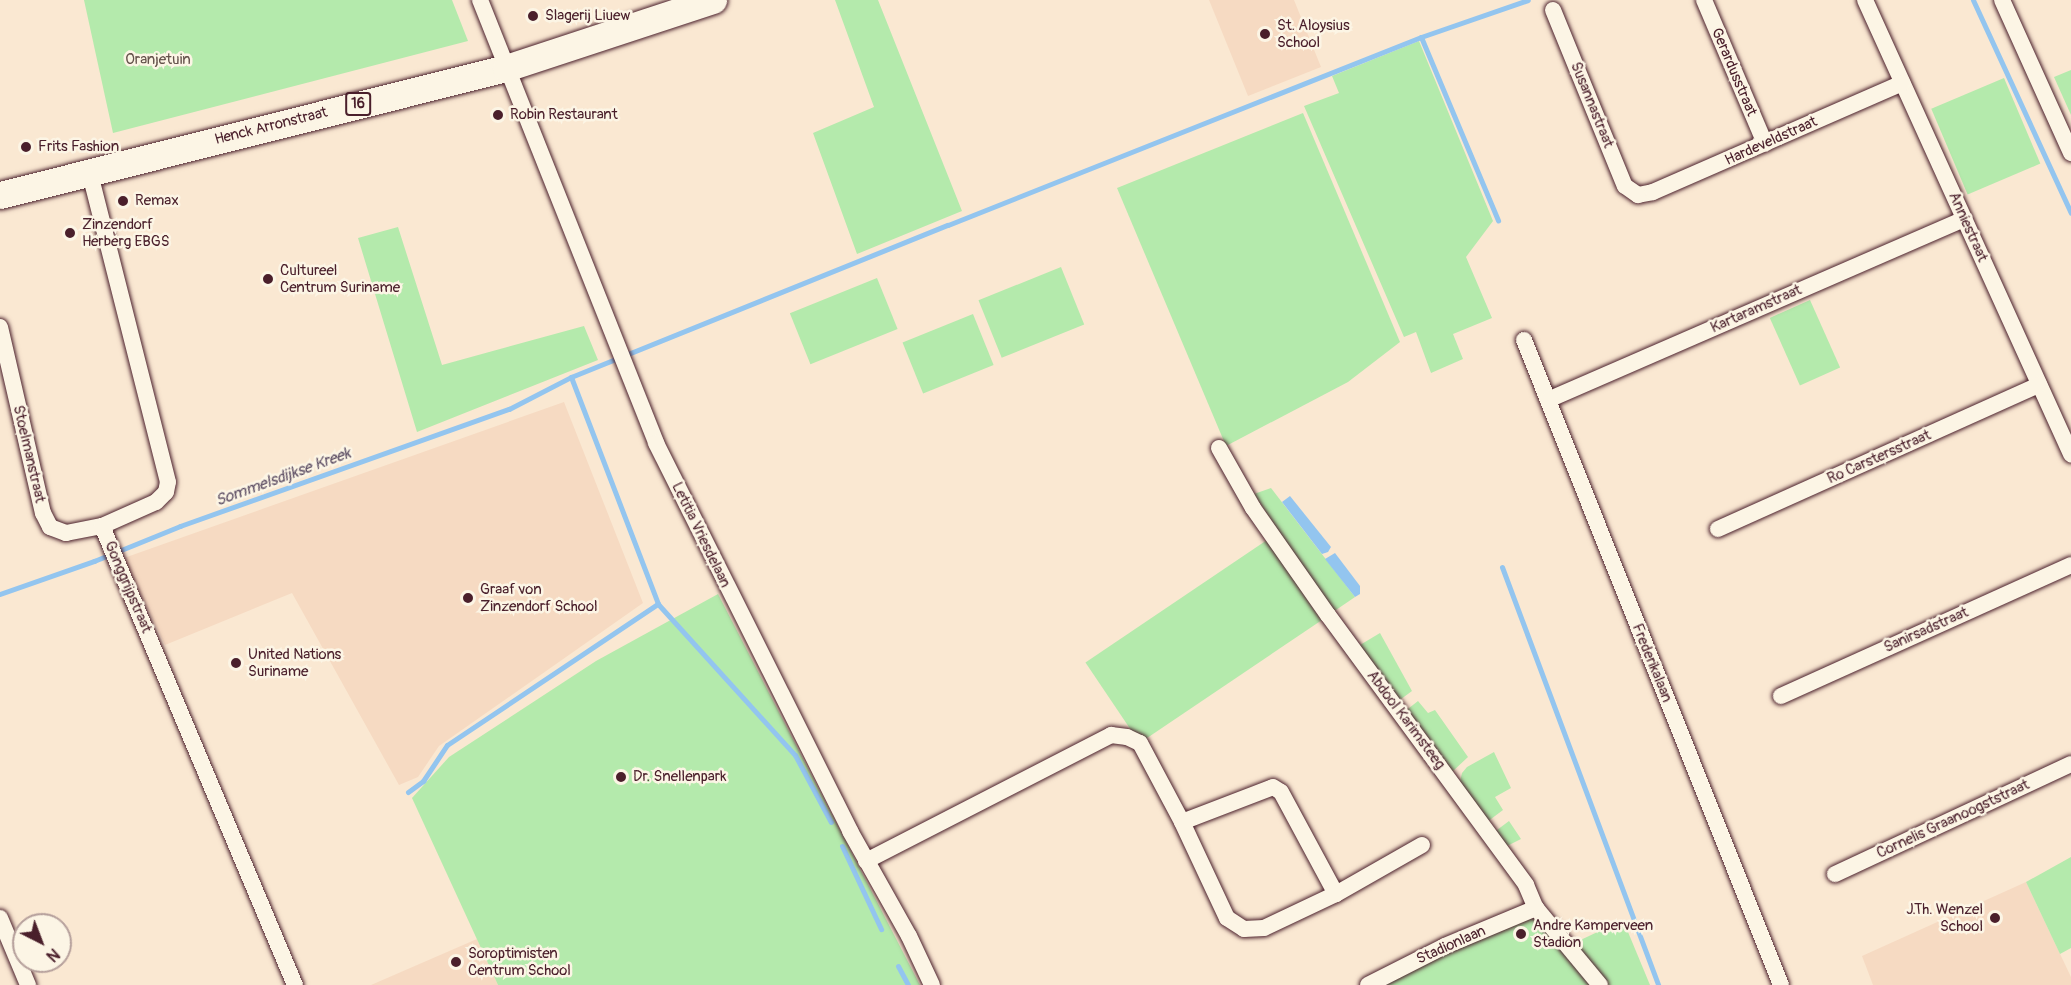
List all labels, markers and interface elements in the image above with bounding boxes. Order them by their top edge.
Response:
place label: Slagerij Liuew [545,7,630,25]
marker: Slagerij Liuew [526,9,540,23]
place label: St. Aloysius School [1277,16,1350,51]
street label: Gerardusstraat [1707,25,1761,119]
marker: St. Aloysius School [1258,27,1272,41]
park label: Oranjetuin [125,51,191,69]
street label: Susannastraat [1567,59,1617,151]
road number: 16 [344,93,372,115]
street label: Henck Arronstraat [213,103,329,149]
place label: Robin Restaurant [510,106,618,124]
marker: Robin Restaurant [491,108,505,122]
street label: Hardeveldstraat [1722,113,1820,169]
place label: Frits Fashion [38,138,119,156]
marker: Frits Fashion [19,140,33,154]
street label: Anniestraat [1945,189,1991,265]
place label: Remax [135,192,179,210]
marker: Remax [116,194,130,208]
place label: Zinzendorf Herberg EBGS [82,215,170,250]
marker: Zinzendorf Herberg EBGS [63,226,77,240]
place label: Cultureel Centrum Suriname [280,261,400,296]
marker: Cultureel Centrum Suriname [261,272,275,286]
street label: Kartaramstraat [1708,281,1804,337]
street label: Stoelmanstraat [9,404,49,504]
street label: Ro Carstersstraat [1824,426,1934,488]
water label: Sommelsdijkse Kreek [213,444,353,510]
street label: Letitia Vriesdelaan [668,479,734,591]
street label: Gonggrijpstraat [101,538,155,636]
place label: Graaf von Zinzendorf School [480,580,598,615]
marker: Graaf von Zinzendorf School [461,591,475,605]
street label: Sanirsadstraat [1881,603,1971,657]
street label: Frederikalaan [1628,621,1676,705]
place label: United Nations Suriname [248,645,341,680]
marker: United Nations Suriname [229,656,243,670]
street label: Abdool Karimsteeg [1363,667,1449,773]
place label: Dr. Snellenpark [633,768,726,786]
marker: Dr. Snellenpark [614,770,628,784]
street label: Cornelis Graanoogststraat [1874,776,2032,862]
place label: J.Th. Wenzel School [1906,900,1983,935]
marker: J.Th. Wenzel School [1988,911,2002,925]
north arrow [12,913,72,973]
place label: Andre Kamperveen Stadion [1533,916,1653,951]
street label: Stadionlaan [1414,922,1488,968]
marker: Andre Kamperveen Stadion [1514,927,1528,941]
text: N [42,944,63,966]
place label: Soroptimisten Centrum School [468,944,571,979]
marker: Soroptimisten Centrum School [449,955,463,969]

